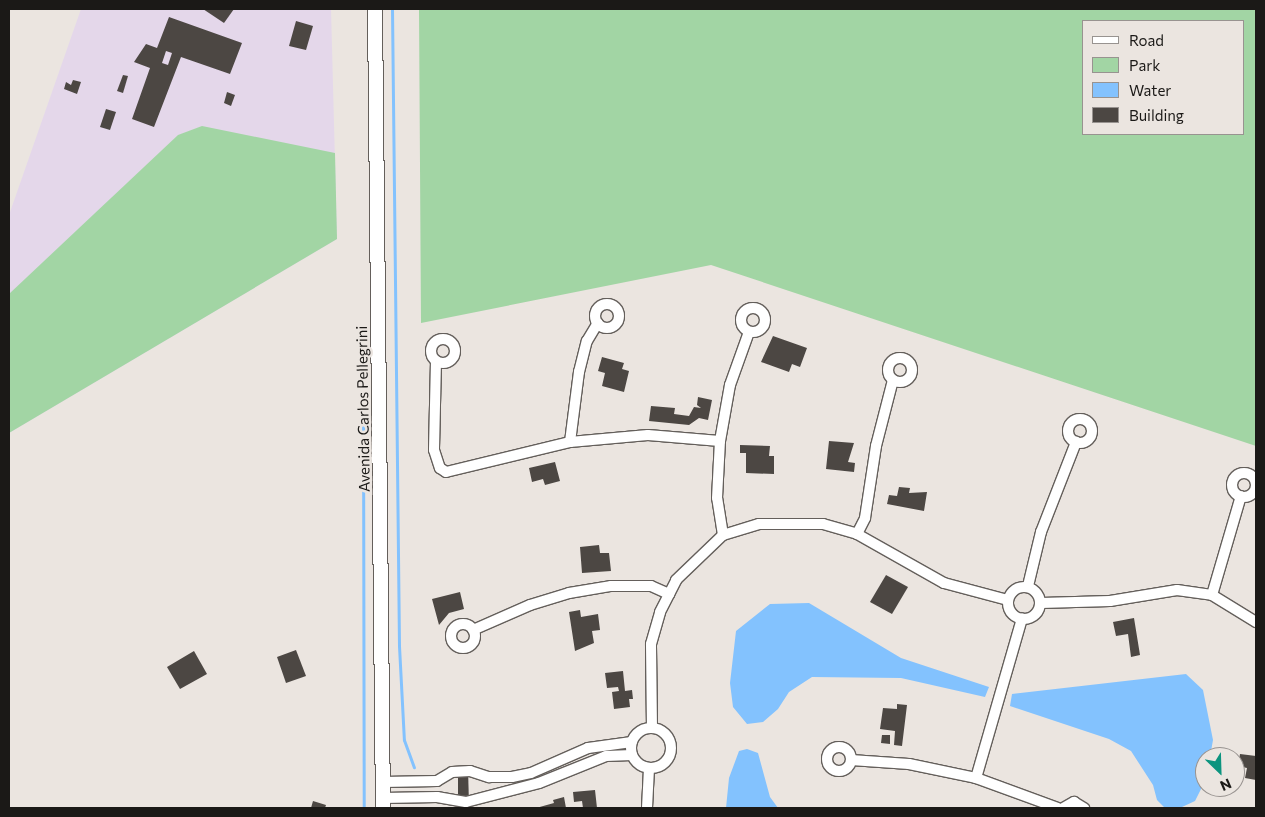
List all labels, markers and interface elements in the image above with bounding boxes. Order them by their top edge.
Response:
legend [1082,20,1245,135]
text: Road [1129,31,1164,49]
text: Park [1129,56,1160,74]
text: Water [1129,81,1171,99]
text: Building [1129,106,1184,124]
street label: Avenida Carlos Pellegrini [353,326,373,492]
north arrow [1195,747,1245,797]
text: N [1218,775,1234,795]

